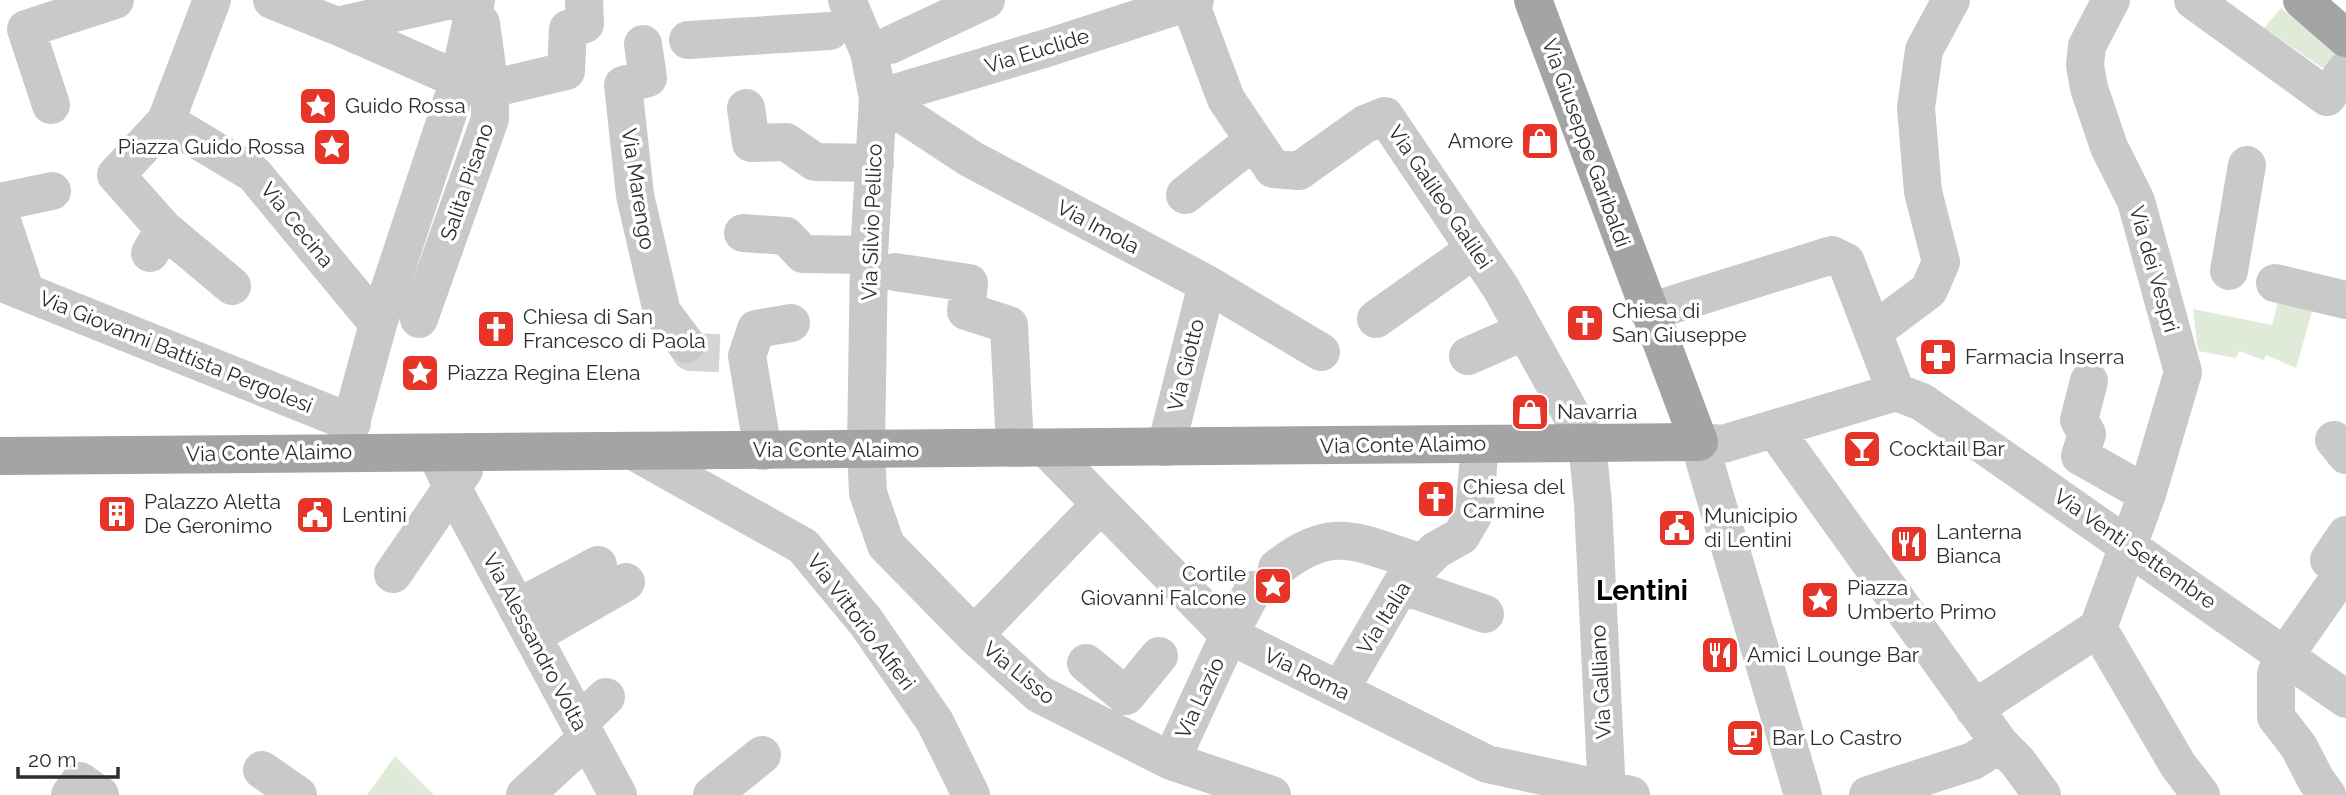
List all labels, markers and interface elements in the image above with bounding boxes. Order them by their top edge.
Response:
street label: Via Euclide [982,23,1092,78]
street label: Via Giuseppe Garibaldi [1537,35,1636,250]
place icon: Guido Rossa [297,85,339,127]
place label: Guido Rossa [345,93,466,118]
street label: Salita Pisano [435,120,498,244]
street label: Via Galileo Galilei [1383,120,1498,273]
shop icon: Amore [1519,120,1561,162]
place icon: Piazza Guido Rossa [311,126,353,168]
street label: Via Marengo [617,126,660,251]
place label: Amore [1448,128,1513,153]
place label: Piazza Guido Rossa [118,134,305,159]
street label: Via Silvio Pellico [856,143,887,301]
street label: Via Cecina [256,177,339,272]
street label: Via Imola [1053,194,1144,259]
street label: Via dei Vespri [2124,203,2184,335]
street label: Via Giovanni Battista Pergolesi [36,285,317,418]
place label: Chiesa di San Giuseppe [1612,298,1747,347]
church icon: Chiesa di San Giuseppe [1564,302,1606,344]
place label: Chiesa di San Francesco di Paola [523,304,706,353]
church icon: Chiesa di San Francesco di Paola [475,308,517,350]
street label: Via Giotto [1162,316,1209,413]
pharmacy icon: Farmacia Inserra [1917,336,1959,378]
place label: Farmacia Inserra [1965,344,2125,369]
place icon: Piazza Regina Elena [399,352,441,394]
place label: Piazza Regina Elena [447,360,640,385]
shop icon: Navarria [1509,391,1551,433]
place label: Navarria [1557,399,1637,424]
bar icon: Cocktail Bar [1841,428,1883,470]
street label: Via Conte Alaimo [1320,431,1486,458]
place label: Cocktail Bar [1889,436,2005,461]
street label: Via Conte Alaimo [753,437,919,462]
street label: Via Conte Alaimo [186,439,352,466]
place label: Chiesa del Carmine [1463,474,1565,523]
church icon: Chiesa del Carmine [1415,478,1457,520]
street label: Via Venti Settembre [2049,483,2221,614]
place label: Palazzo Aletta De Geronimo [144,489,281,538]
building icon: Palazzo Aletta De Geronimo [96,493,138,535]
public building icon: Lentini [294,494,336,536]
place label: Lentini [342,502,407,527]
place label: Municipio di Lentini [1704,503,1798,552]
public building icon: Municipio di Lentini [1656,507,1698,549]
place label: Lanterna Bianca [1936,519,2022,568]
restaurant icon: Lanterna Bianca [1888,523,1930,565]
street label: Via Alessandro Volta [478,548,593,735]
street label: Via Vittorio Alfieri [802,549,921,695]
place label: Cortile Giovanni Falcone [1081,561,1246,610]
place icon: Cortile Giovanni Falcone [1252,565,1294,607]
district label: Lentini [1596,574,1688,607]
place label: Piazza Umberto Primo [1847,575,1996,624]
street label: Via Italia [1352,577,1416,659]
place icon: Piazza Umberto Primo [1799,579,1841,621]
street label: Via Galliano [1585,624,1616,740]
restaurant icon: Amici Lounge Bar [1699,634,1741,676]
street label: Via Lisso [978,636,1060,709]
street label: Via Roma [1260,642,1354,705]
place label: Amici Lounge Bar [1747,642,1920,667]
street label: Via Lazio [1170,653,1229,742]
cafe icon: Bar Lo Castro [1724,717,1766,759]
place label: Bar Lo Castro [1772,725,1902,750]
scale bar [18,736,117,780]
text: 20 m [28,747,76,772]

